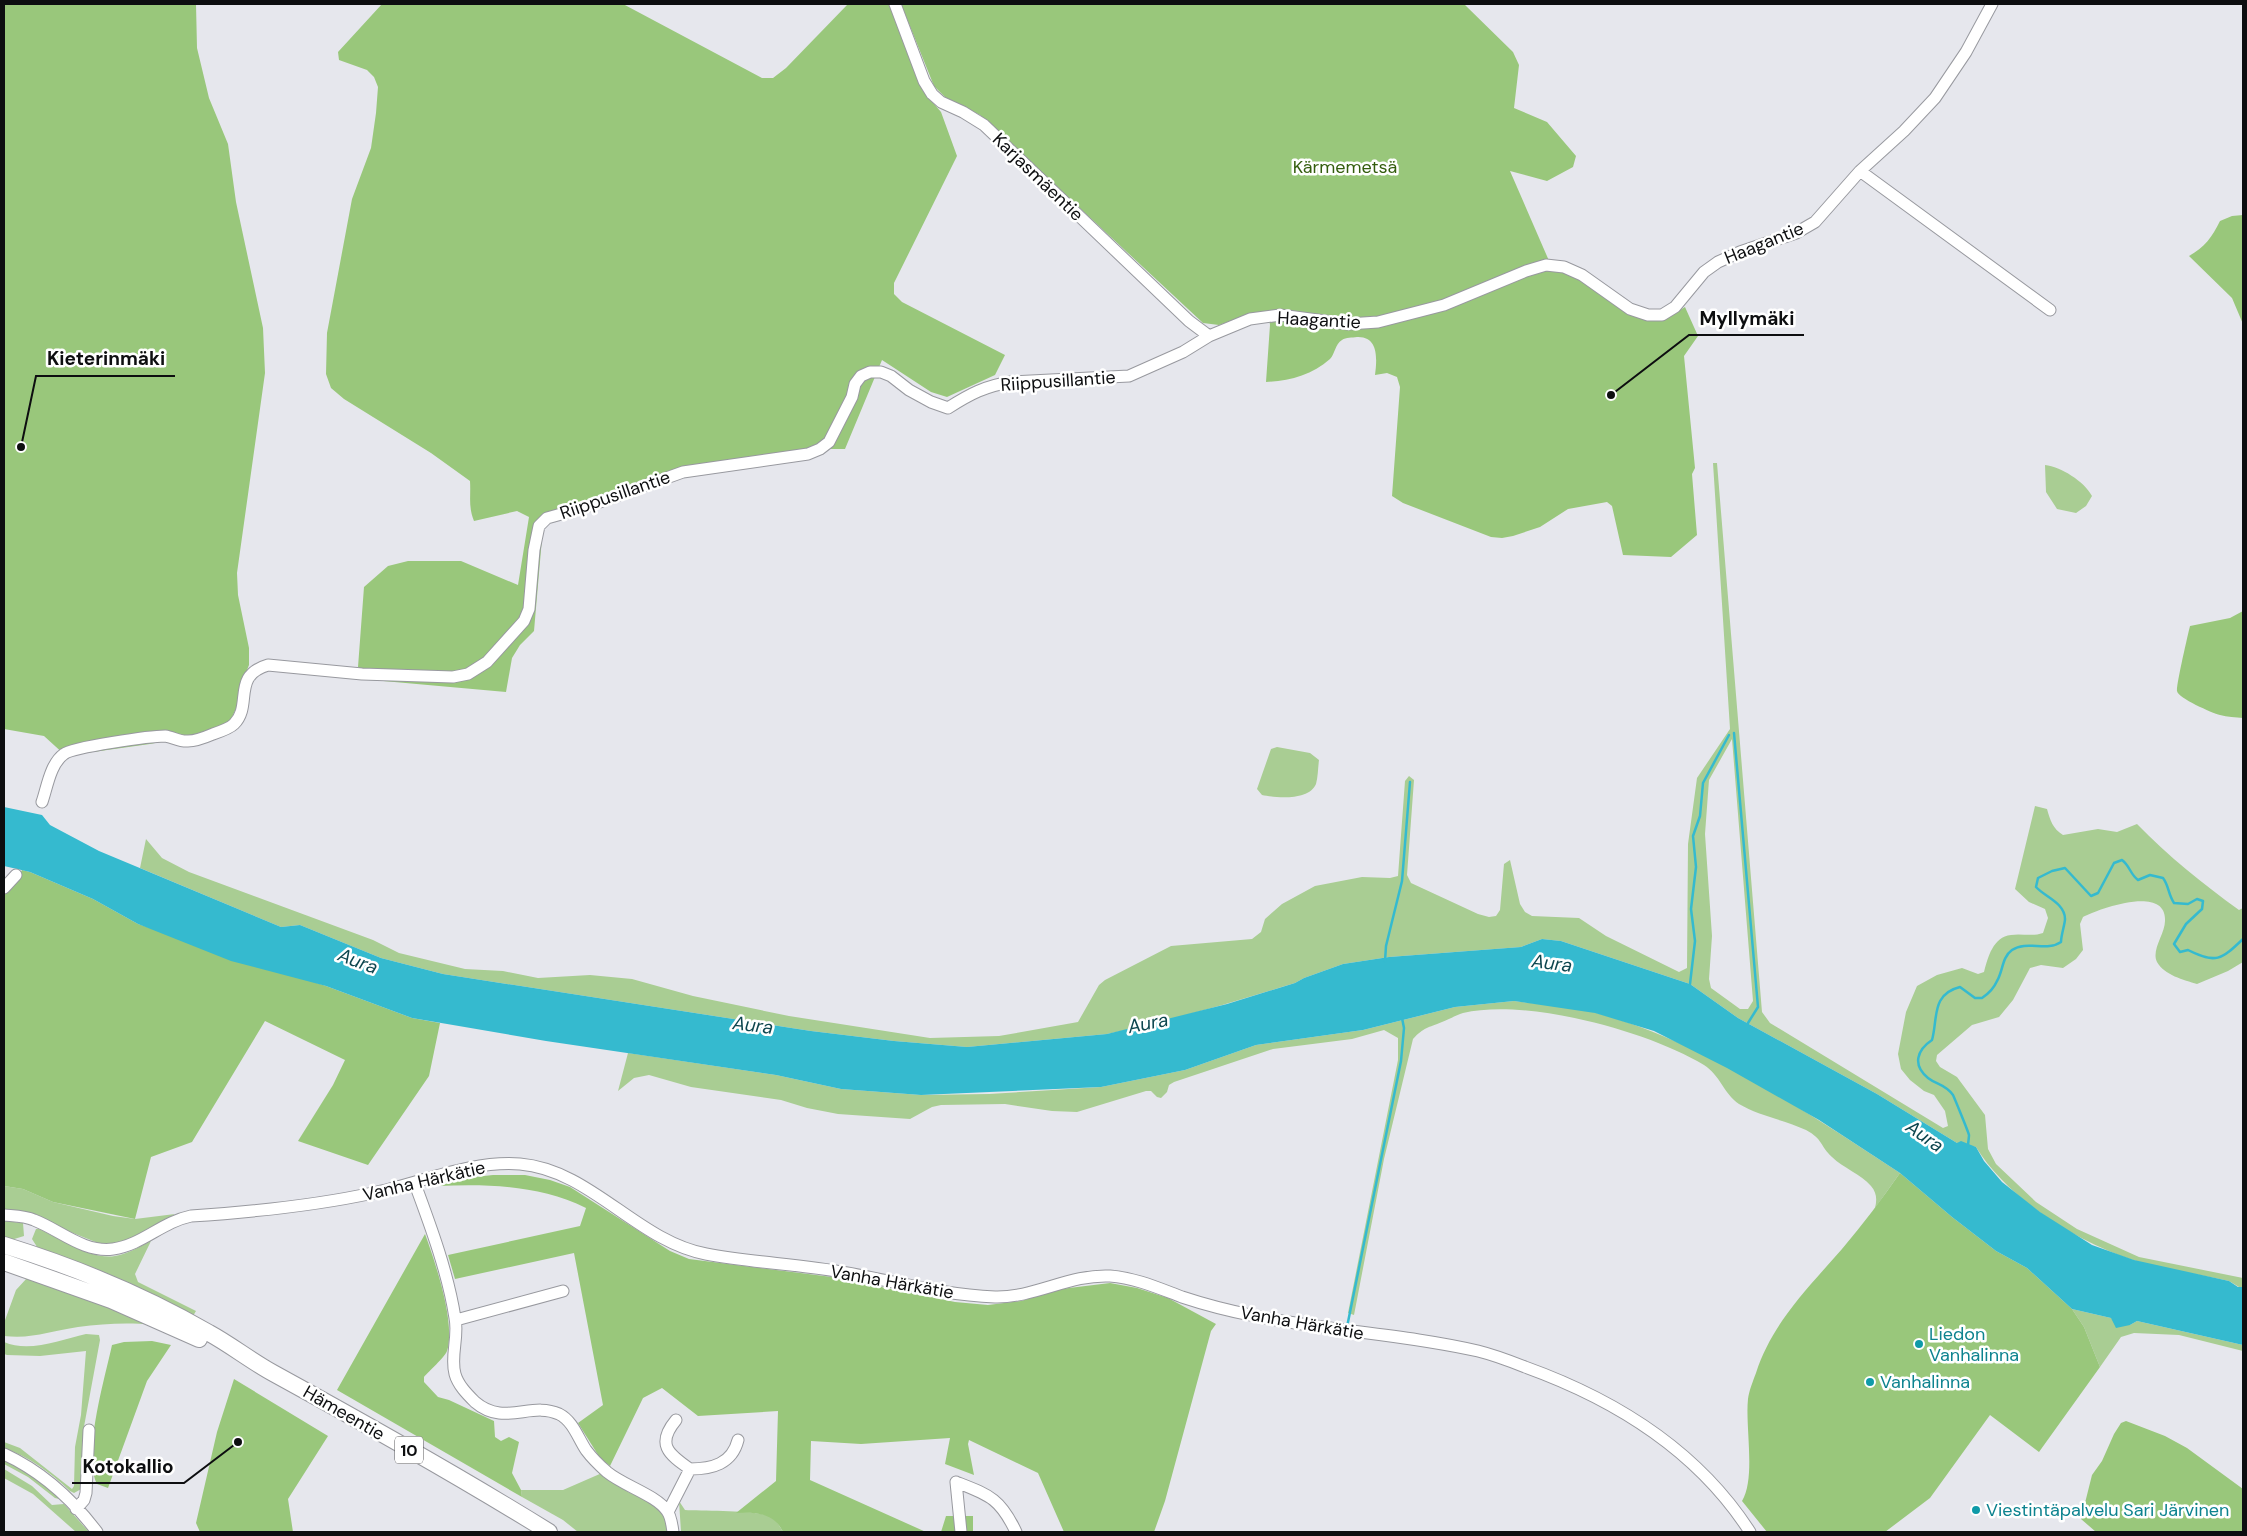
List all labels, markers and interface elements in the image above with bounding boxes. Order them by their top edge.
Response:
street label: Karjasmäentie [987,127,1089,227]
park label: Kärmemetsä [1293,155,1397,179]
street label: Haagantie [1721,216,1807,270]
callout: Myllymäki [1689,301,1804,335]
street label: Haagantie [1277,306,1361,334]
text: Myllymäki [1699,306,1795,331]
callout: Kieterinmäki [36,342,175,376]
text: Kieterinmäki [47,346,165,371]
street label: Riippusillantie [1000,365,1116,397]
street label: Riippusillantie [557,465,673,525]
water label: Aura [334,942,381,980]
water label: Aura [1529,948,1574,978]
water label: Aura [1125,1007,1170,1039]
water label: Aura [730,1010,775,1040]
water label: Aura [1900,1114,1949,1158]
street label: Vanha Härkätie [360,1155,488,1207]
street label: Vanha Härkätie [828,1259,956,1305]
street label: Vanha Härkätie [1238,1300,1366,1346]
place label: Liedon Vanhalinna [1929,1322,2019,1367]
marker: Liedon Vanhalinna [1913,1338,1925,1350]
place label: Vanhalinna [1880,1370,1970,1394]
marker: Vanhalinna [1864,1376,1876,1388]
street label: Hämeentie [299,1380,389,1446]
road number: 10 [395,1436,423,1464]
callout: Kotokallio [72,1449,184,1483]
text: Kotokallio [82,1454,174,1479]
place label: Viestintäpalvelu Sari Järvinen [1986,1498,2229,1522]
marker: Viestintäpalvelu Sari Järvinen [1970,1504,1982,1516]

